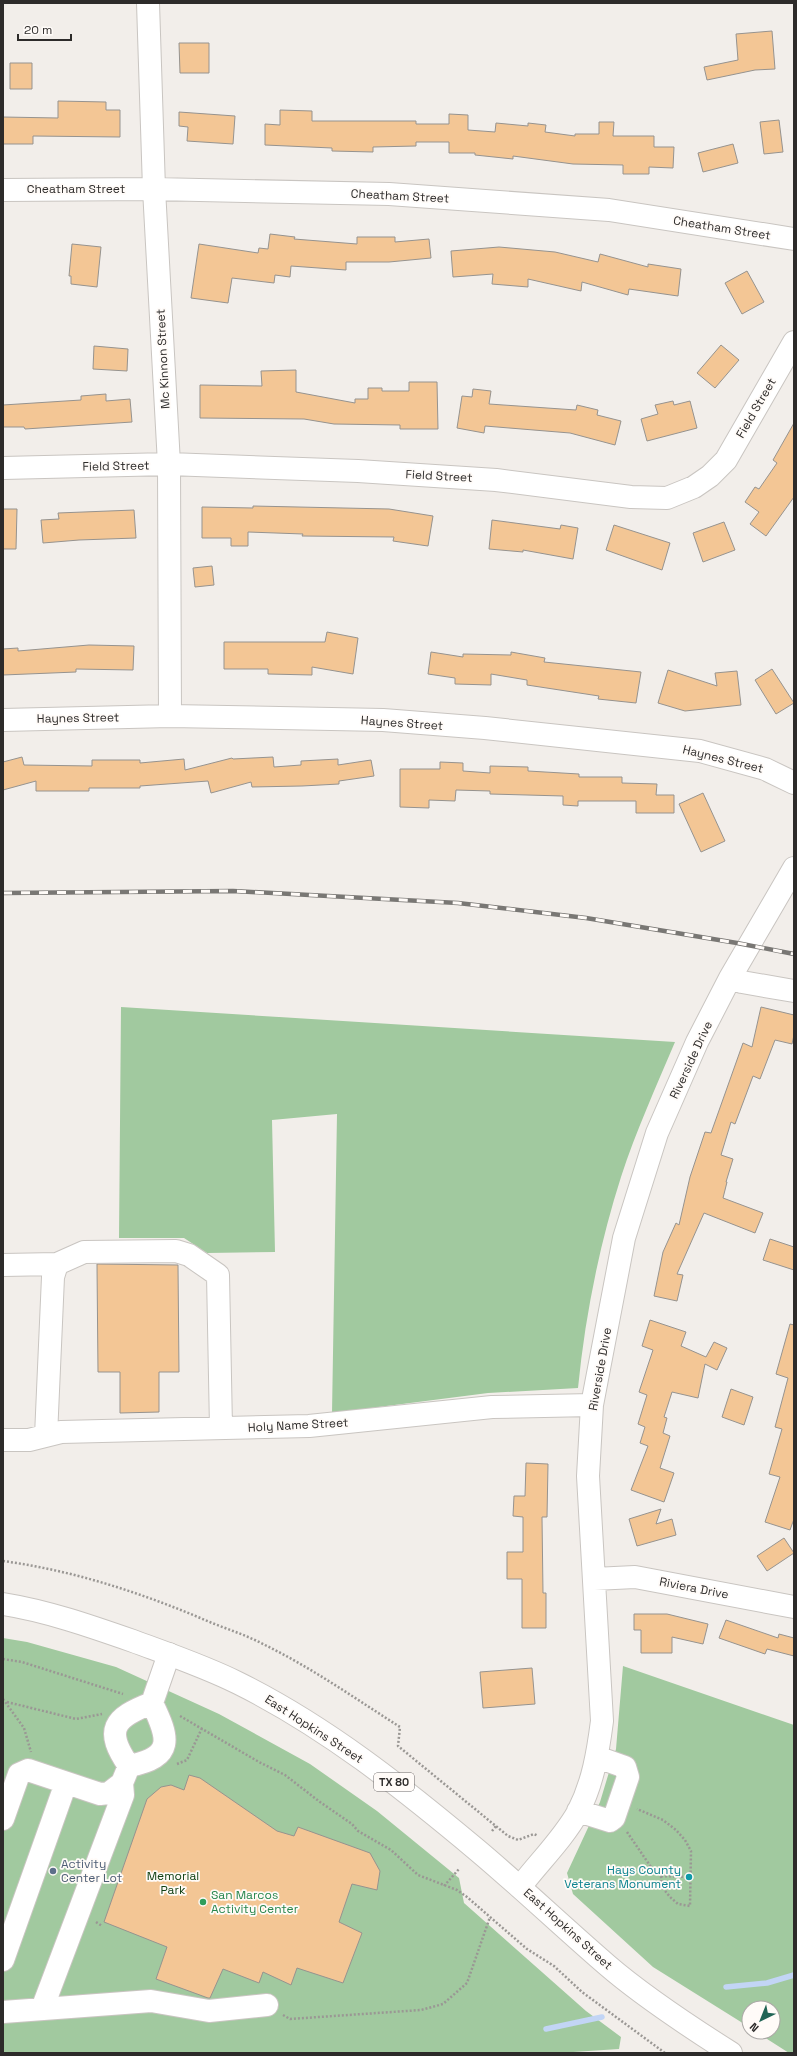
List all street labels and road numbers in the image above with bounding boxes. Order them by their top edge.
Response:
street label: Cheatham Street [27,181,125,197]
street label: Cheatham Street [350,185,450,207]
street label: Cheatham Street [672,212,772,244]
street label: Mc Kinnon Street [152,309,174,409]
street label: Field Street [732,375,780,441]
street label: Field Street [82,457,150,475]
street label: Field Street [405,466,473,486]
street label: Haynes Street [37,709,119,727]
street label: Haynes Street [360,712,444,734]
street label: Haynes Street [681,741,765,777]
street label: Riverside Drive [666,1018,716,1102]
street label: Riverside Drive [585,1326,615,1412]
street label: Holy Name Street [247,1414,349,1436]
street label: Riviera Drive [658,1573,730,1603]
street label: East Hopkins Street [262,1691,366,1767]
road number: TX 80 [374,1773,414,1791]
street label: East Hopkins Street [520,1885,616,1973]

